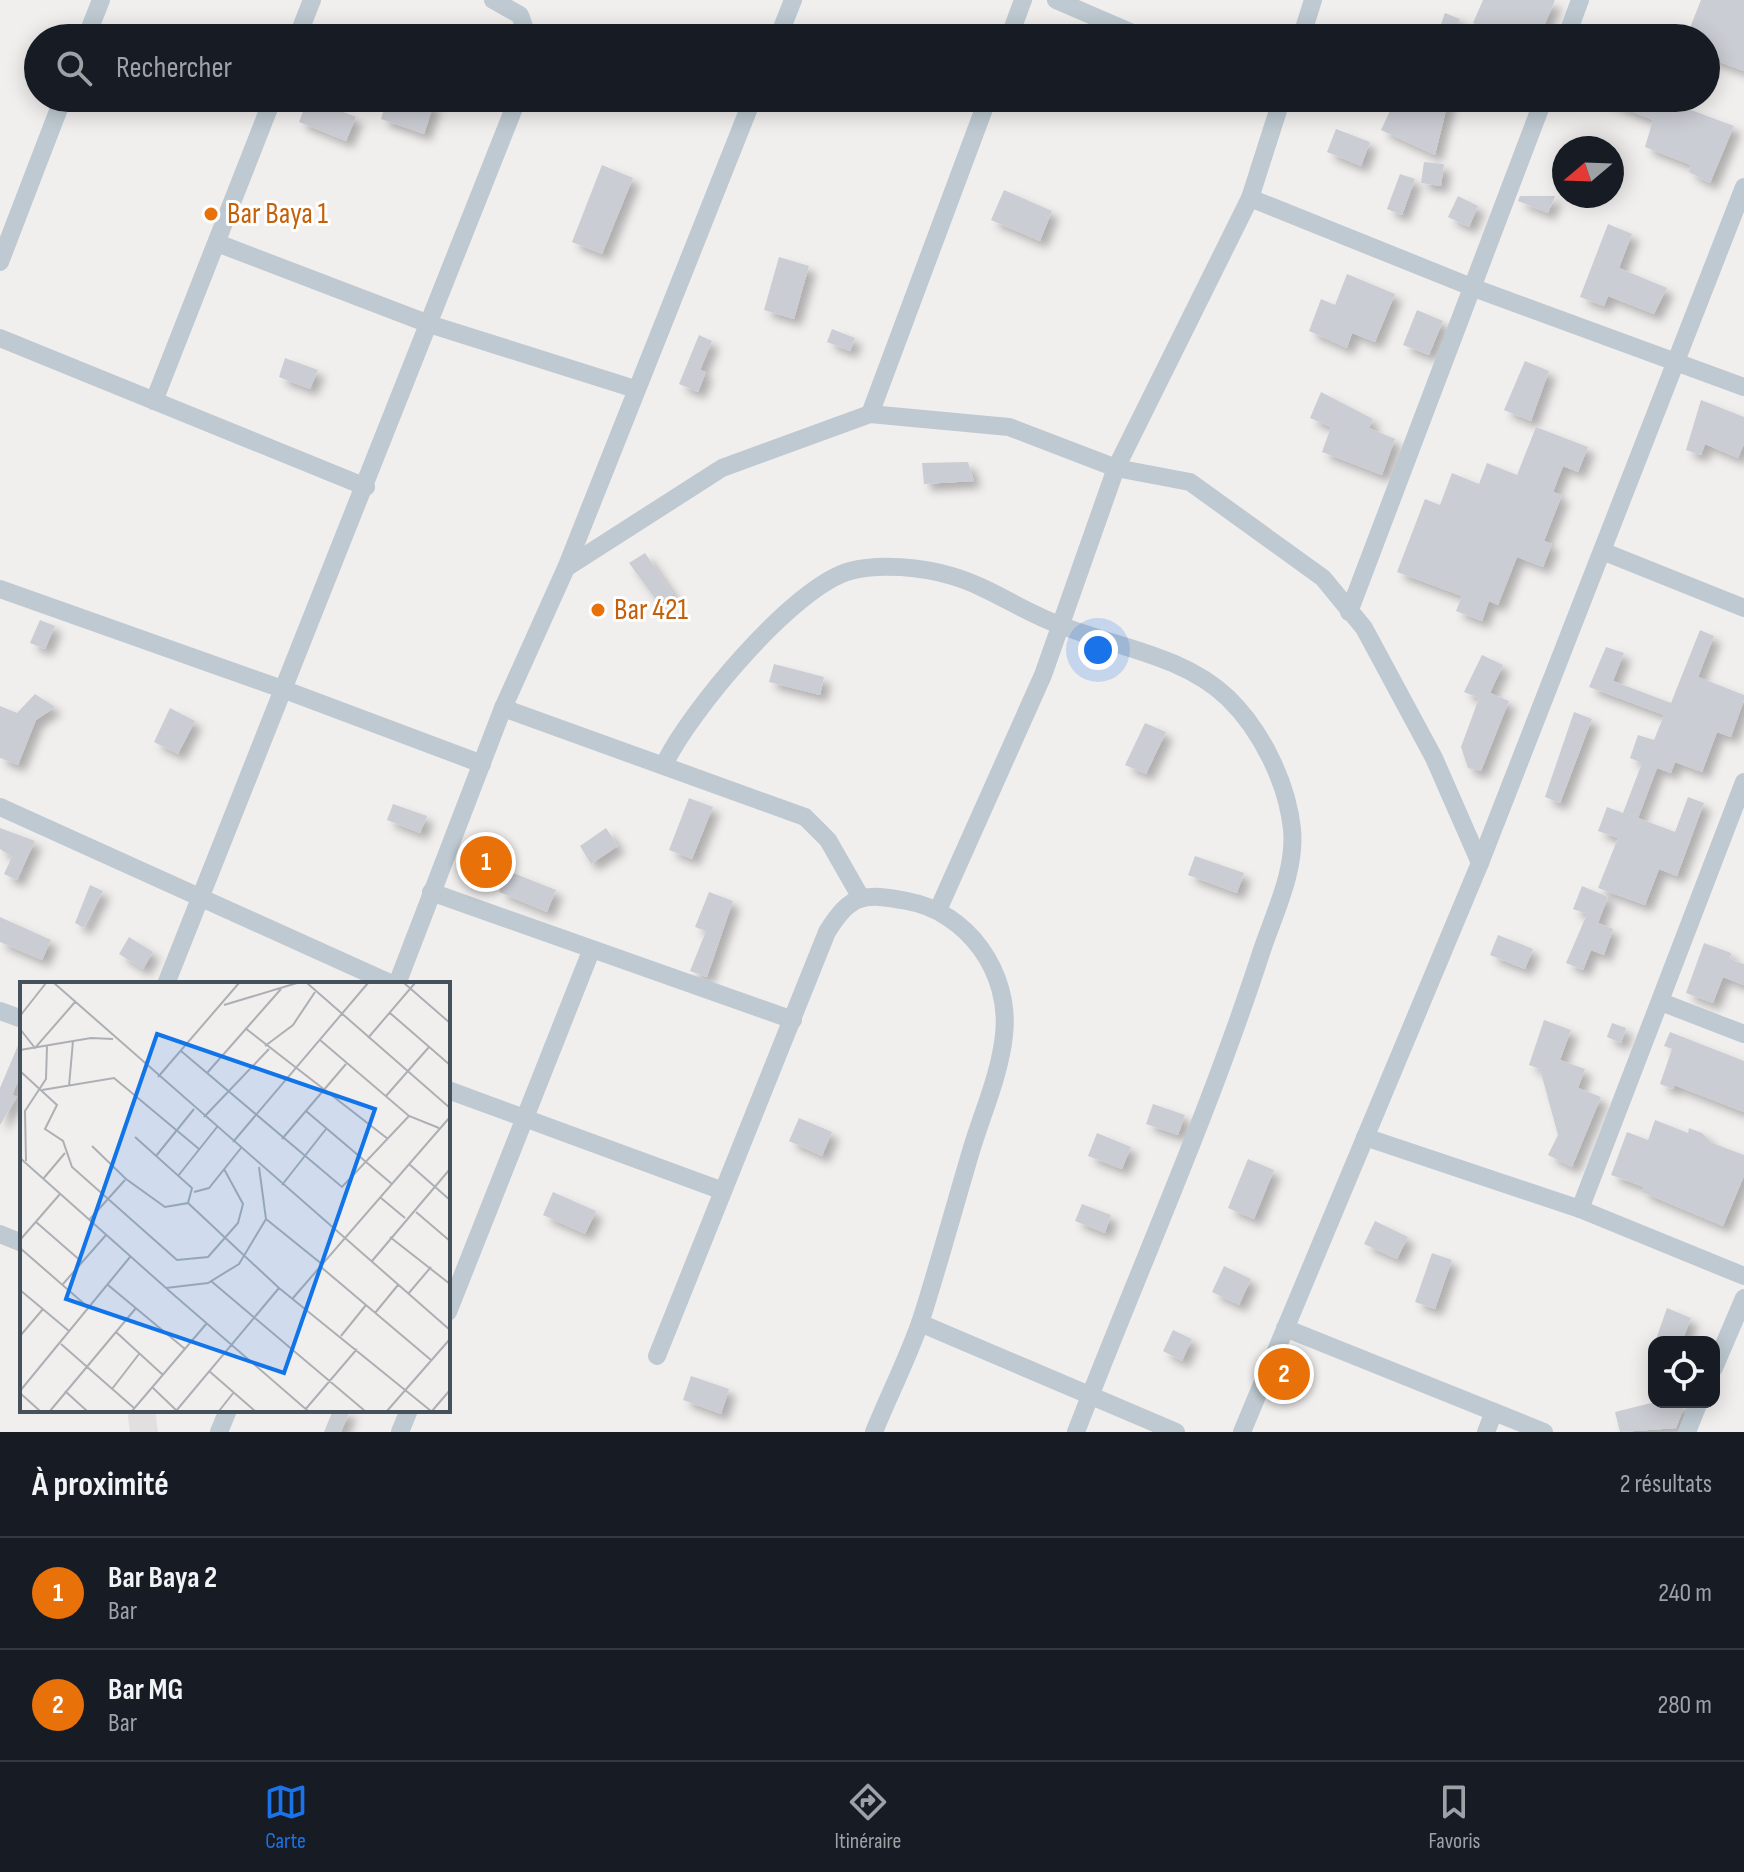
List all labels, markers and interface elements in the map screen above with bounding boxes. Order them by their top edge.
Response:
search box [24,24,1720,112]
icon: search [52,46,96,90]
text: Rechercher [116,50,232,86]
north arrow [1552,136,1624,208]
place label: Bar Baya 1 [227,196,329,232]
marker: Bar Baya 1 [202,205,220,223]
place label: Bar 421 [614,592,689,628]
marker: Bar 421 [589,601,607,619]
your location [1078,630,1118,670]
pin: 1 [460,832,512,892]
inset map [20,982,450,1412]
map controls [1648,1336,1720,1408]
button: locate [1648,1336,1720,1408]
pin: 2 [1258,1344,1310,1404]
text: À proximité [32,1464,169,1505]
text: 2 résultats [1620,1469,1712,1500]
text: Bar Baya 2 [108,1560,217,1596]
text: 1 [53,1578,63,1609]
text: 240 m [1658,1578,1712,1609]
text: Bar [108,1596,137,1627]
text: Bar MG [108,1672,183,1708]
text: 2 [52,1690,64,1721]
text: 280 m [1657,1690,1712,1721]
text: Bar [108,1708,137,1739]
tab: Carte [264,1780,308,1855]
tab: Itinéraire [835,1780,901,1855]
tab: Favoris [1428,1780,1480,1855]

